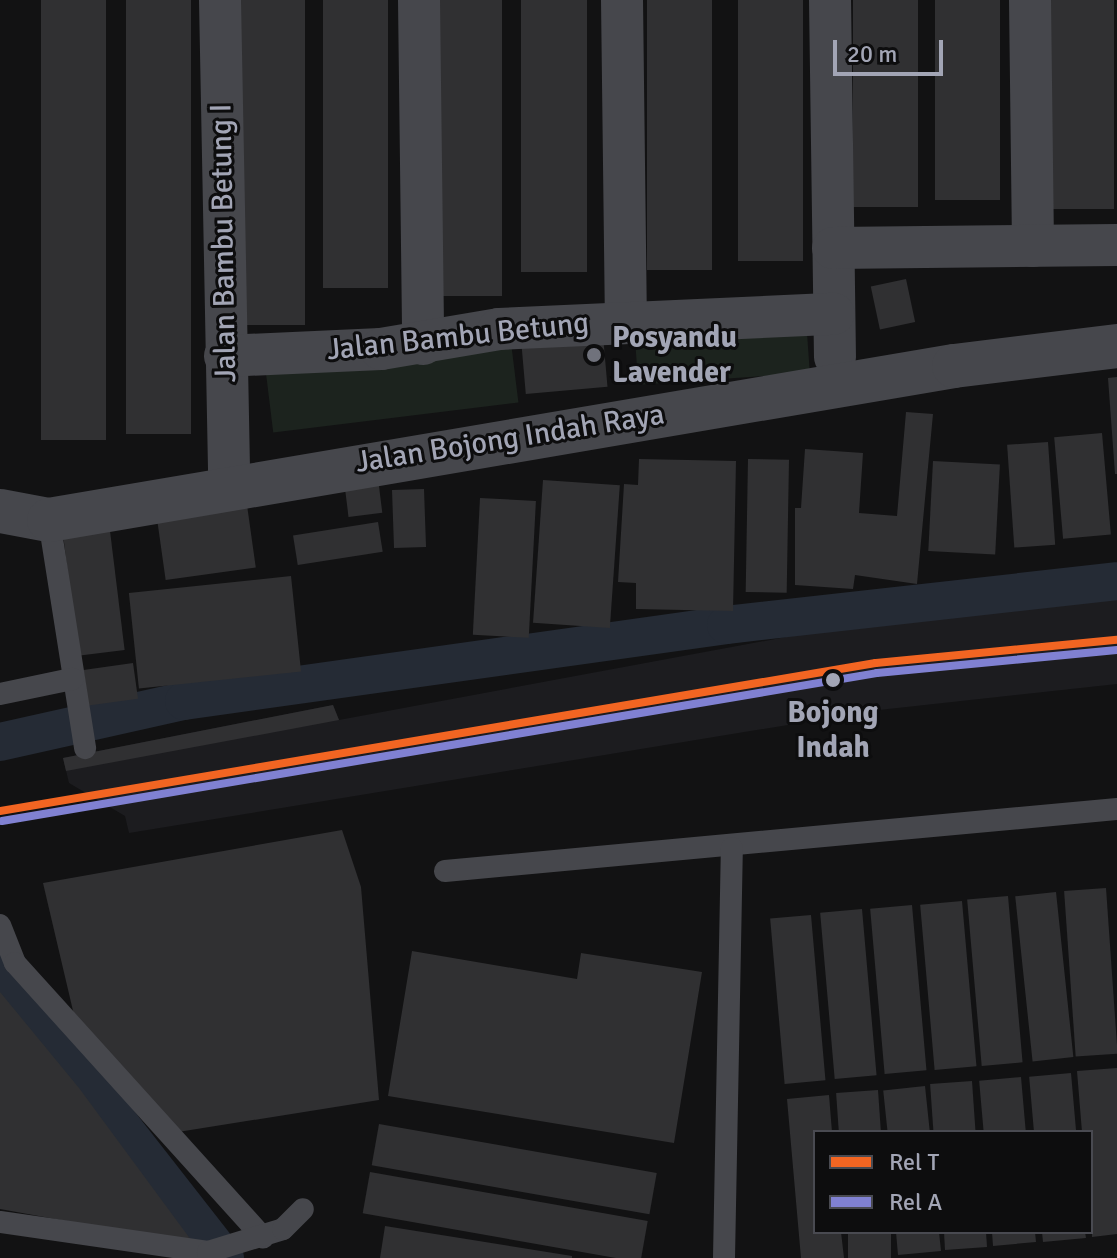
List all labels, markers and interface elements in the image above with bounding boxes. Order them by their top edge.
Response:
scale bar [837,24,947,74]
text: 20 m [847,39,897,69]
street label: Jalan Bambu Betung I [204,103,244,383]
street label: Jalan Bambu Betung [325,305,591,369]
place label: Posyandu Lavender [612,320,737,390]
marker: Posyandu Lavender [583,344,605,366]
street label: Jalan Bojong Indah Raya [353,397,667,481]
marker: Bojong Indah [822,669,844,691]
place label: Bojong Indah [787,695,879,766]
legend [813,1130,1093,1234]
text: Rel T [889,1147,939,1177]
text: Rel A [889,1187,942,1217]

